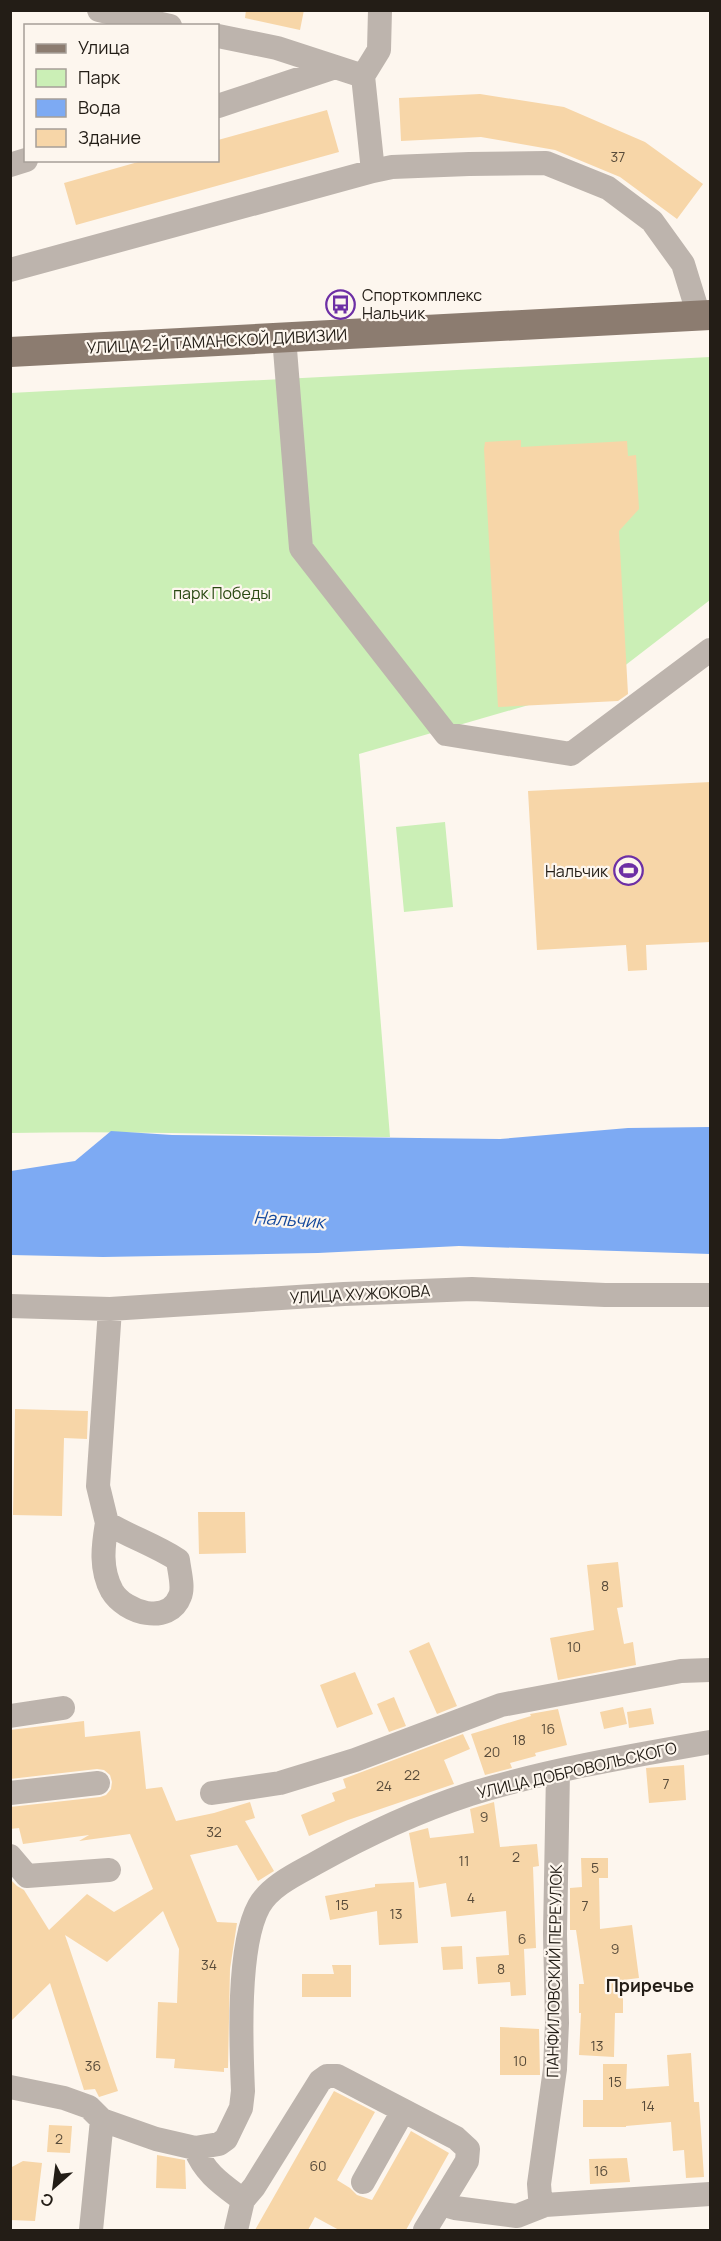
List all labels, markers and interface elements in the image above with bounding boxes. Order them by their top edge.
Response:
legend [24,24,219,162]
text: Улица [78,35,130,59]
text: Парк [78,65,121,89]
text: Вода [78,95,120,119]
text: Здание [78,125,141,149]
house number: 37 [611,147,625,166]
place label: Спорткомплекс Нальчик [362,284,482,324]
bus stop icon: Спорткомплекс Нальчик [325,288,357,320]
street label: УЛИЦА 2-Й ТАМАНСКОЙ ДИВИЗИИ [86,323,348,359]
park label: парк Победы [173,582,271,604]
sports icon: Нальчик [613,855,645,887]
place label: Нальчик [545,860,609,882]
water label: Нальчик [253,1205,328,1234]
street label: УЛИЦА ХУЖОКОВА [289,1279,431,1309]
house number: 8 [601,1576,609,1595]
house number: 10 [567,1637,581,1656]
house number: 16 [541,1719,555,1738]
house number: 18 [512,1730,526,1749]
street label: УЛИЦА ДОБРОВОЛЬСКОГО [475,1736,679,1804]
house number: 20 [484,1742,500,1761]
house number: 22 [404,1765,420,1784]
house number: 7 [662,1774,670,1793]
house number: 24 [376,1776,392,1795]
house number: 9 [480,1807,488,1826]
house number: 32 [206,1822,222,1841]
house number: 2 [512,1847,520,1866]
house number: 11 [459,1851,469,1870]
house number: 5 [591,1858,599,1877]
street label: ПАНФИЛОВСКИЙ ПЕРЕУЛОК [541,1864,567,2078]
house number: 4 [467,1888,475,1907]
house number: 15 [335,1895,349,1914]
house number: 7 [581,1896,589,1915]
house number: 13 [389,1904,403,1923]
house number: 6 [518,1929,526,1948]
house number: 9 [611,1939,619,1958]
house number: 34 [201,1955,217,1974]
house number: 8 [497,1959,505,1978]
district label: Приречье [606,1973,694,1997]
house number: 13 [590,2036,604,2055]
house number: 10 [513,2051,527,2070]
house number: 36 [85,2056,101,2075]
house number: 15 [608,2072,622,2091]
house number: 14 [641,2096,655,2115]
house number: 2 [55,2129,63,2148]
house number: 60 [309,2156,327,2175]
north arrow [24,2157,84,2217]
house number: 16 [594,2161,608,2180]
text: С [36,2188,57,2213]

